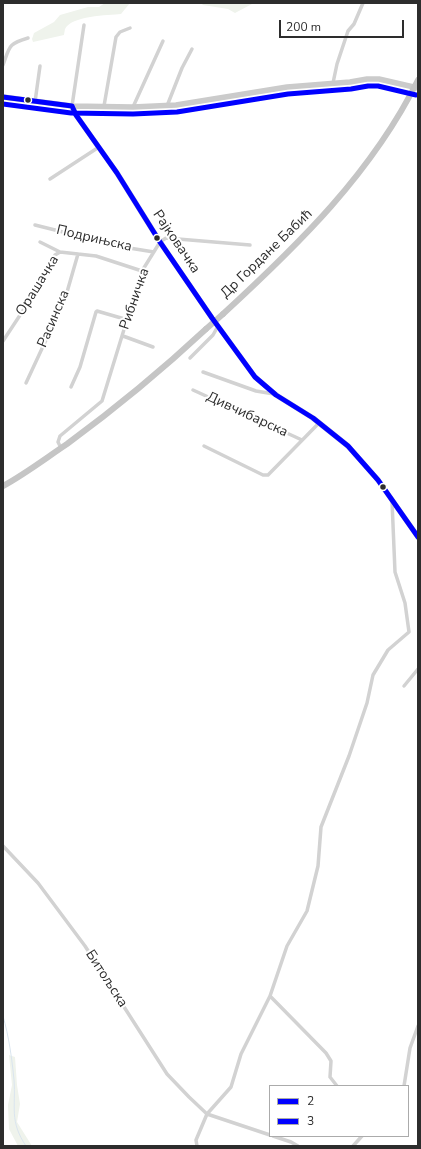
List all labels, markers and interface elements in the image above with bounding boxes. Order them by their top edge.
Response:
scale bar [281,12,406,38]
text: 200 m [286,19,321,35]
unlabelled marker [23,95,33,105]
street label: Др Гордане Бабић [218,206,316,302]
street label: Рајковачка [149,207,203,277]
street label: Подрињска [55,222,133,256]
unlabelled marker [152,233,162,243]
street label: Орашачка [13,253,63,319]
street label: Рибничка [117,266,153,332]
street label: Расинска [34,288,74,350]
street label: Дивчибарска [204,389,290,441]
unlabelled marker [378,482,388,492]
street label: Битољска [81,947,131,1011]
legend [269,1085,409,1137]
text: 2 [307,1093,314,1109]
text: 3 [307,1113,314,1129]

